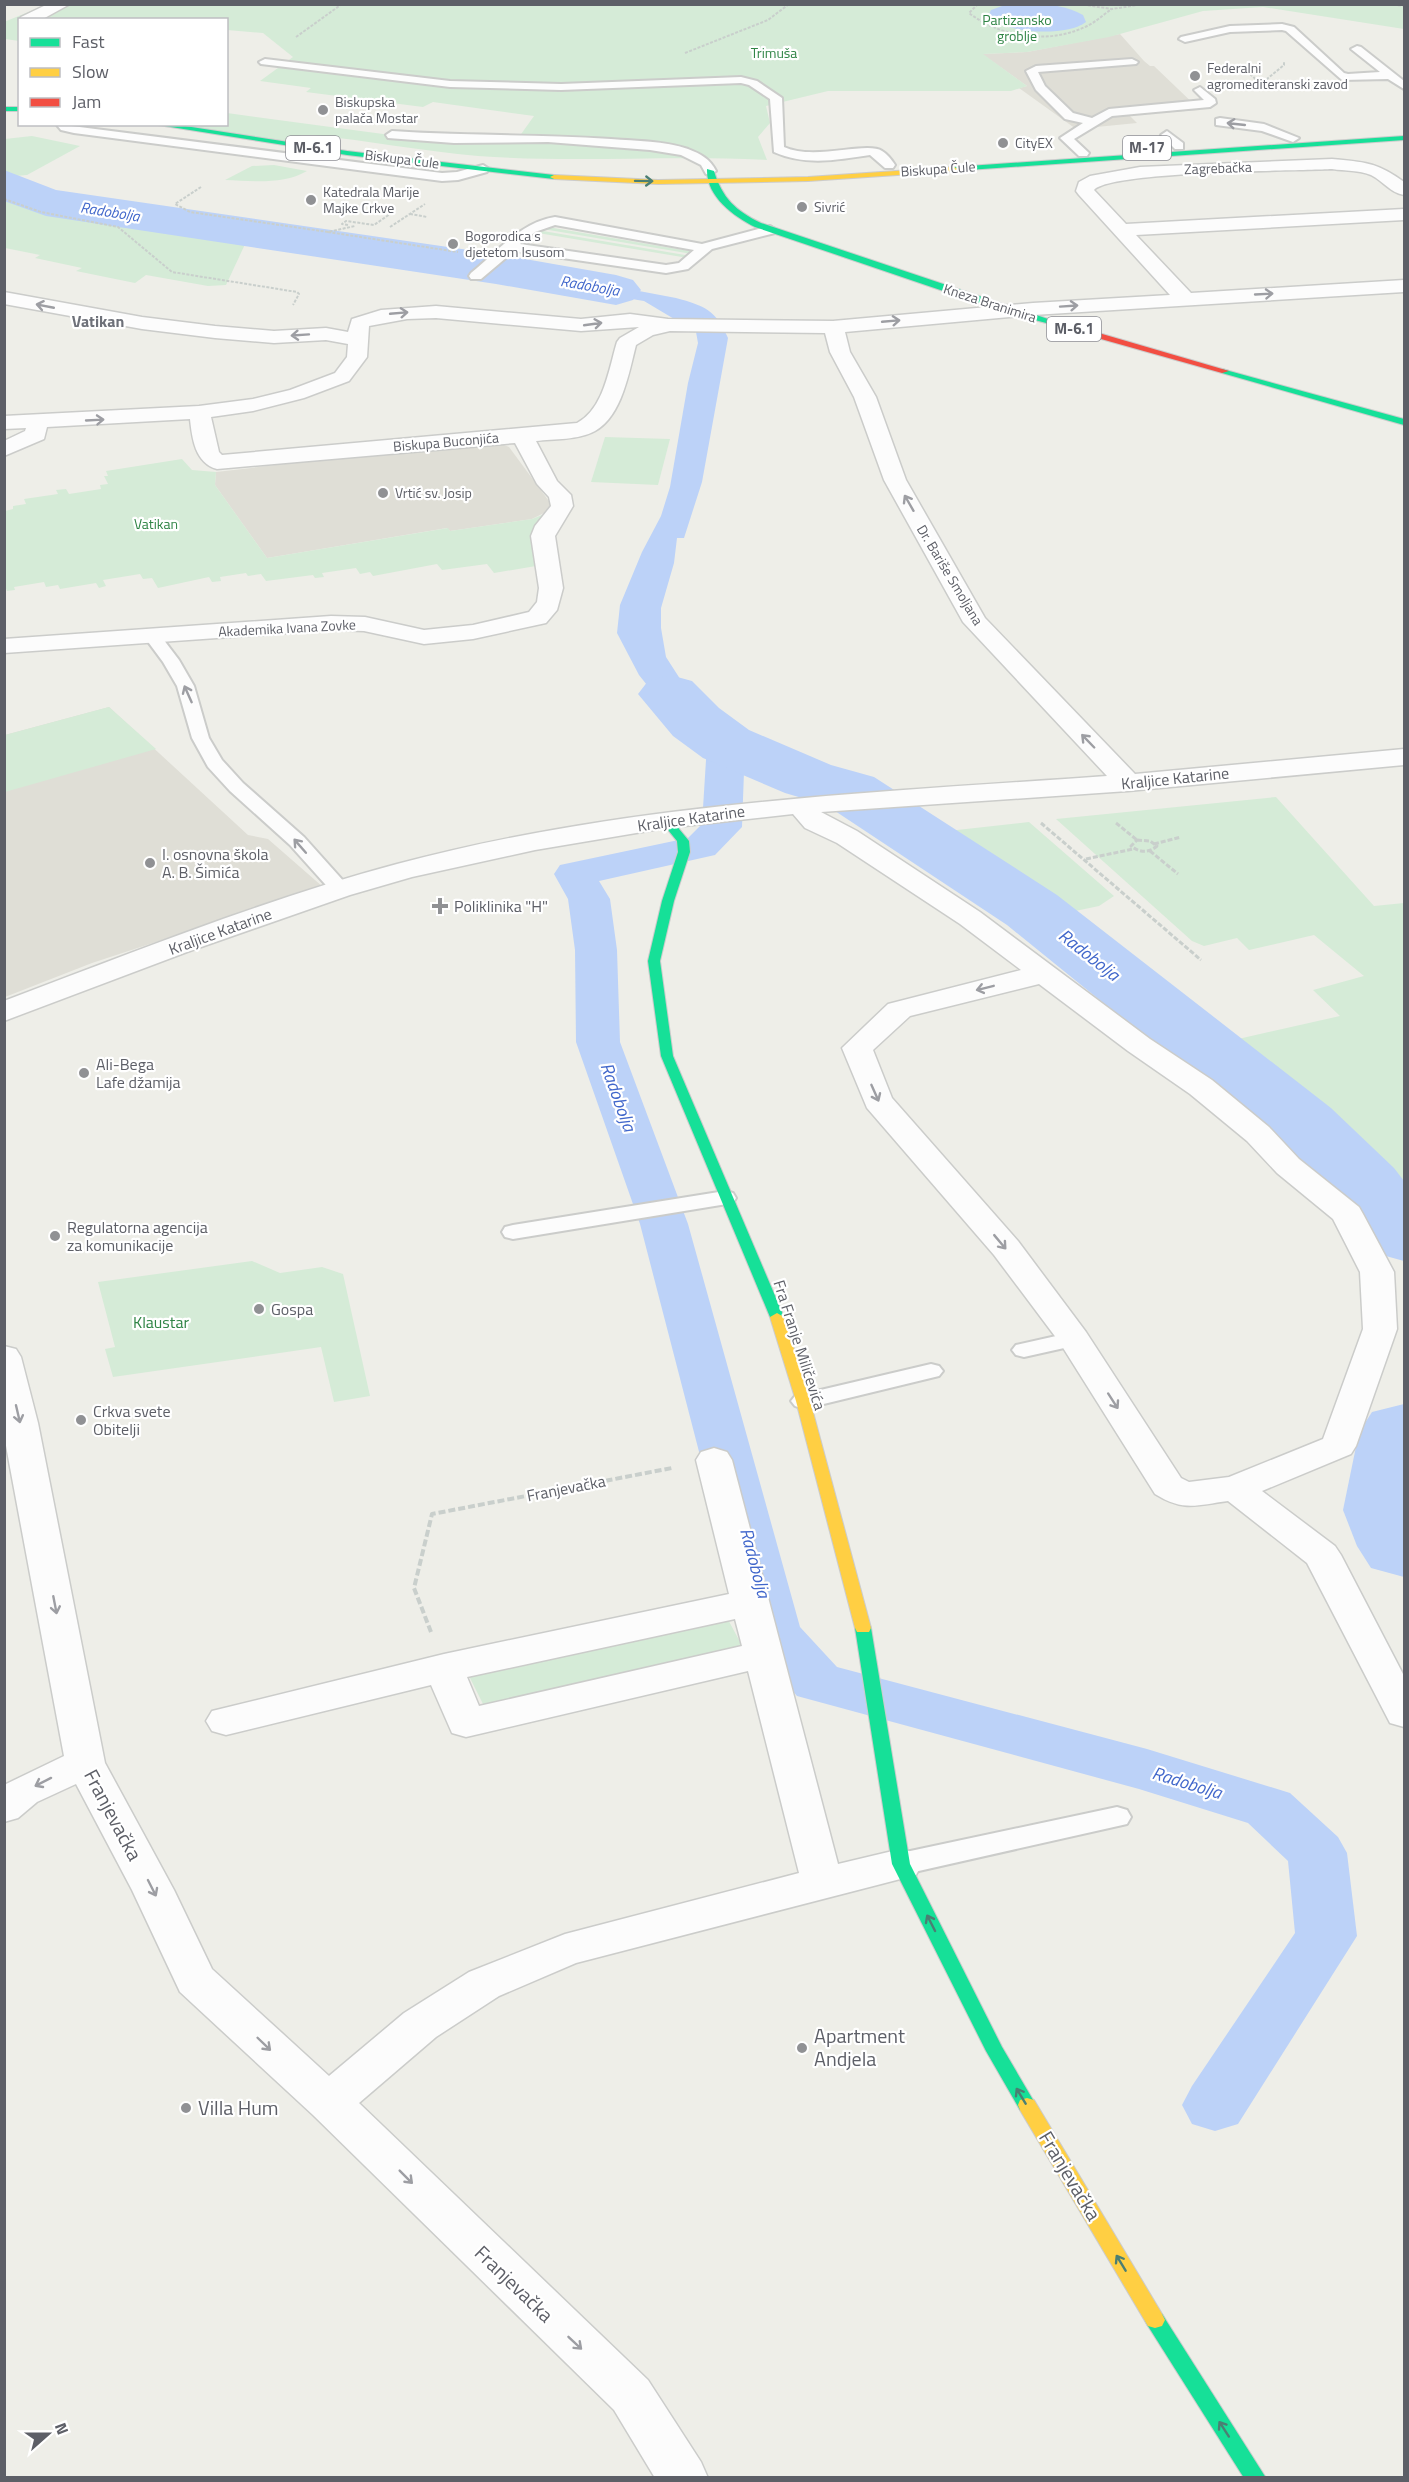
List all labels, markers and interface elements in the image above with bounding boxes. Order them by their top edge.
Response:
park label: Partizansko groblje [982,9,1052,46]
legend [18,18,228,126]
text: Fast [72,28,105,55]
park label: Trimuša [751,42,797,63]
place label: Federalni agromediteranski zavod [1207,57,1348,94]
text: Slow [72,58,109,85]
marker: Federalni agromediteranski zavod [1188,69,1202,83]
text: Jam [72,88,101,115]
place label: Biskupska palača Mostar [335,91,418,128]
marker: Biskupska palača Mostar [316,103,330,117]
one-way arrow [1227,118,1247,129]
place label: CityEX [1015,132,1053,153]
road number: M-6.1 [286,136,340,160]
marker: CityEX [996,136,1010,150]
road number: M-17 [1123,136,1171,160]
street label: Biskupa Čule [364,144,441,173]
street label: Biskupa Čule [900,155,976,182]
street label: Zagrebačka [1184,156,1252,179]
one-way arrow [633,176,653,187]
place label: Katedrala Marije Majke Crkve [323,181,419,218]
marker: Katedrala Marije Majke Crkve [304,193,318,207]
water label: Radobolja [79,195,143,228]
place label: Sivrić [814,196,845,217]
marker: Sivrić [795,200,809,214]
place label: Bogorodica s djetetom Isusom [465,225,565,262]
marker: Bogorodica s djetetom Isusom [446,237,460,251]
water label: Radobolja [559,269,623,302]
street label: Kneza Branimira [941,278,1039,327]
one-way arrow [1253,288,1273,299]
one-way arrow [35,300,55,311]
one-way arrow [1059,300,1079,311]
one-way arrow [388,307,408,318]
district label: Vatikan [72,309,124,333]
one-way arrow [881,315,901,326]
road number: M-6.1 [1047,317,1101,341]
one-way arrow [583,318,602,329]
one-way arrow [291,330,311,341]
one-way arrow [85,414,105,425]
street label: Biskupa Buconjića [392,426,500,457]
place label: Vrtić sv. Josip [395,482,472,503]
marker: Vrtić sv. Josip [376,486,390,500]
one-way arrow [902,495,914,512]
park label: Vatikan [134,513,178,534]
street label: Dr. Bariše Smoljana [912,520,989,629]
street label: Akademika Ivana Zovke [218,613,356,642]
one-way arrow [182,685,193,703]
one-way arrow [1080,733,1095,748]
street label: Kraljice Katarine [1120,760,1230,796]
street label: Kraljice Katarine [636,799,746,837]
one-way arrow [294,838,307,854]
place label: I. osnovna škola A. B. Šimića [162,842,269,884]
marker: I. osnovna škola A. B. Šimića [143,856,157,870]
place label: Poliklinika "H" [454,894,548,918]
marker: Poliklinika "H" [431,897,449,915]
street label: Kraljice Katarine [165,901,275,961]
water label: Radobolja [1053,922,1127,988]
one-way arrow [976,983,995,994]
place label: Ali-Bega Lafe džamija [96,1052,181,1094]
water label: Radobolja [594,1059,644,1136]
marker: Ali-Bega Lafe džamija [77,1066,91,1080]
one-way arrow [870,1084,882,1102]
place label: Regulatorna agencija za komunikacije [67,1215,208,1257]
marker: Regulatorna agencija za komunikacije [48,1229,62,1243]
one-way arrow [994,1234,1007,1250]
street label: Fra Franje Miličevića [768,1277,832,1413]
place label: Gospa [271,1297,313,1321]
marker: Gospa [252,1302,266,1316]
park label: Klaustar [133,1310,189,1334]
one-way arrow [1108,1392,1120,1409]
place label: Crkva svete Obitelji [93,1399,171,1441]
one-way arrow [13,1404,25,1423]
marker: Crkva svete Obitelji [74,1413,88,1427]
street label: Franjevačka [525,1469,607,1507]
water label: Radobolja [733,1525,778,1602]
one-way arrow [50,1595,61,1615]
water label: Radobolja [1149,1759,1226,1806]
street label: Franjevačka [76,1763,151,1866]
one-way arrow [34,1776,52,1788]
one-way arrow [147,1879,158,1897]
one-way arrow [924,1914,936,1932]
place label: Apartment Andjela [814,2020,905,2074]
one-way arrow [256,2037,271,2051]
marker: Apartment Andjela [795,2041,809,2055]
one-way arrow [1015,2088,1027,2105]
place label: Villa Hum [198,2092,279,2123]
marker: Villa Hum [179,2101,193,2115]
street label: Franjevačka [1031,2125,1109,2227]
one-way arrow [398,2170,413,2185]
street label: Franjevačka [468,2238,561,2329]
one-way arrow [1115,2255,1127,2272]
one-way arrow [568,2336,583,2350]
north arrow [18,2404,78,2464]
text: N [49,2419,75,2438]
one-way arrow [1218,2421,1230,2437]

